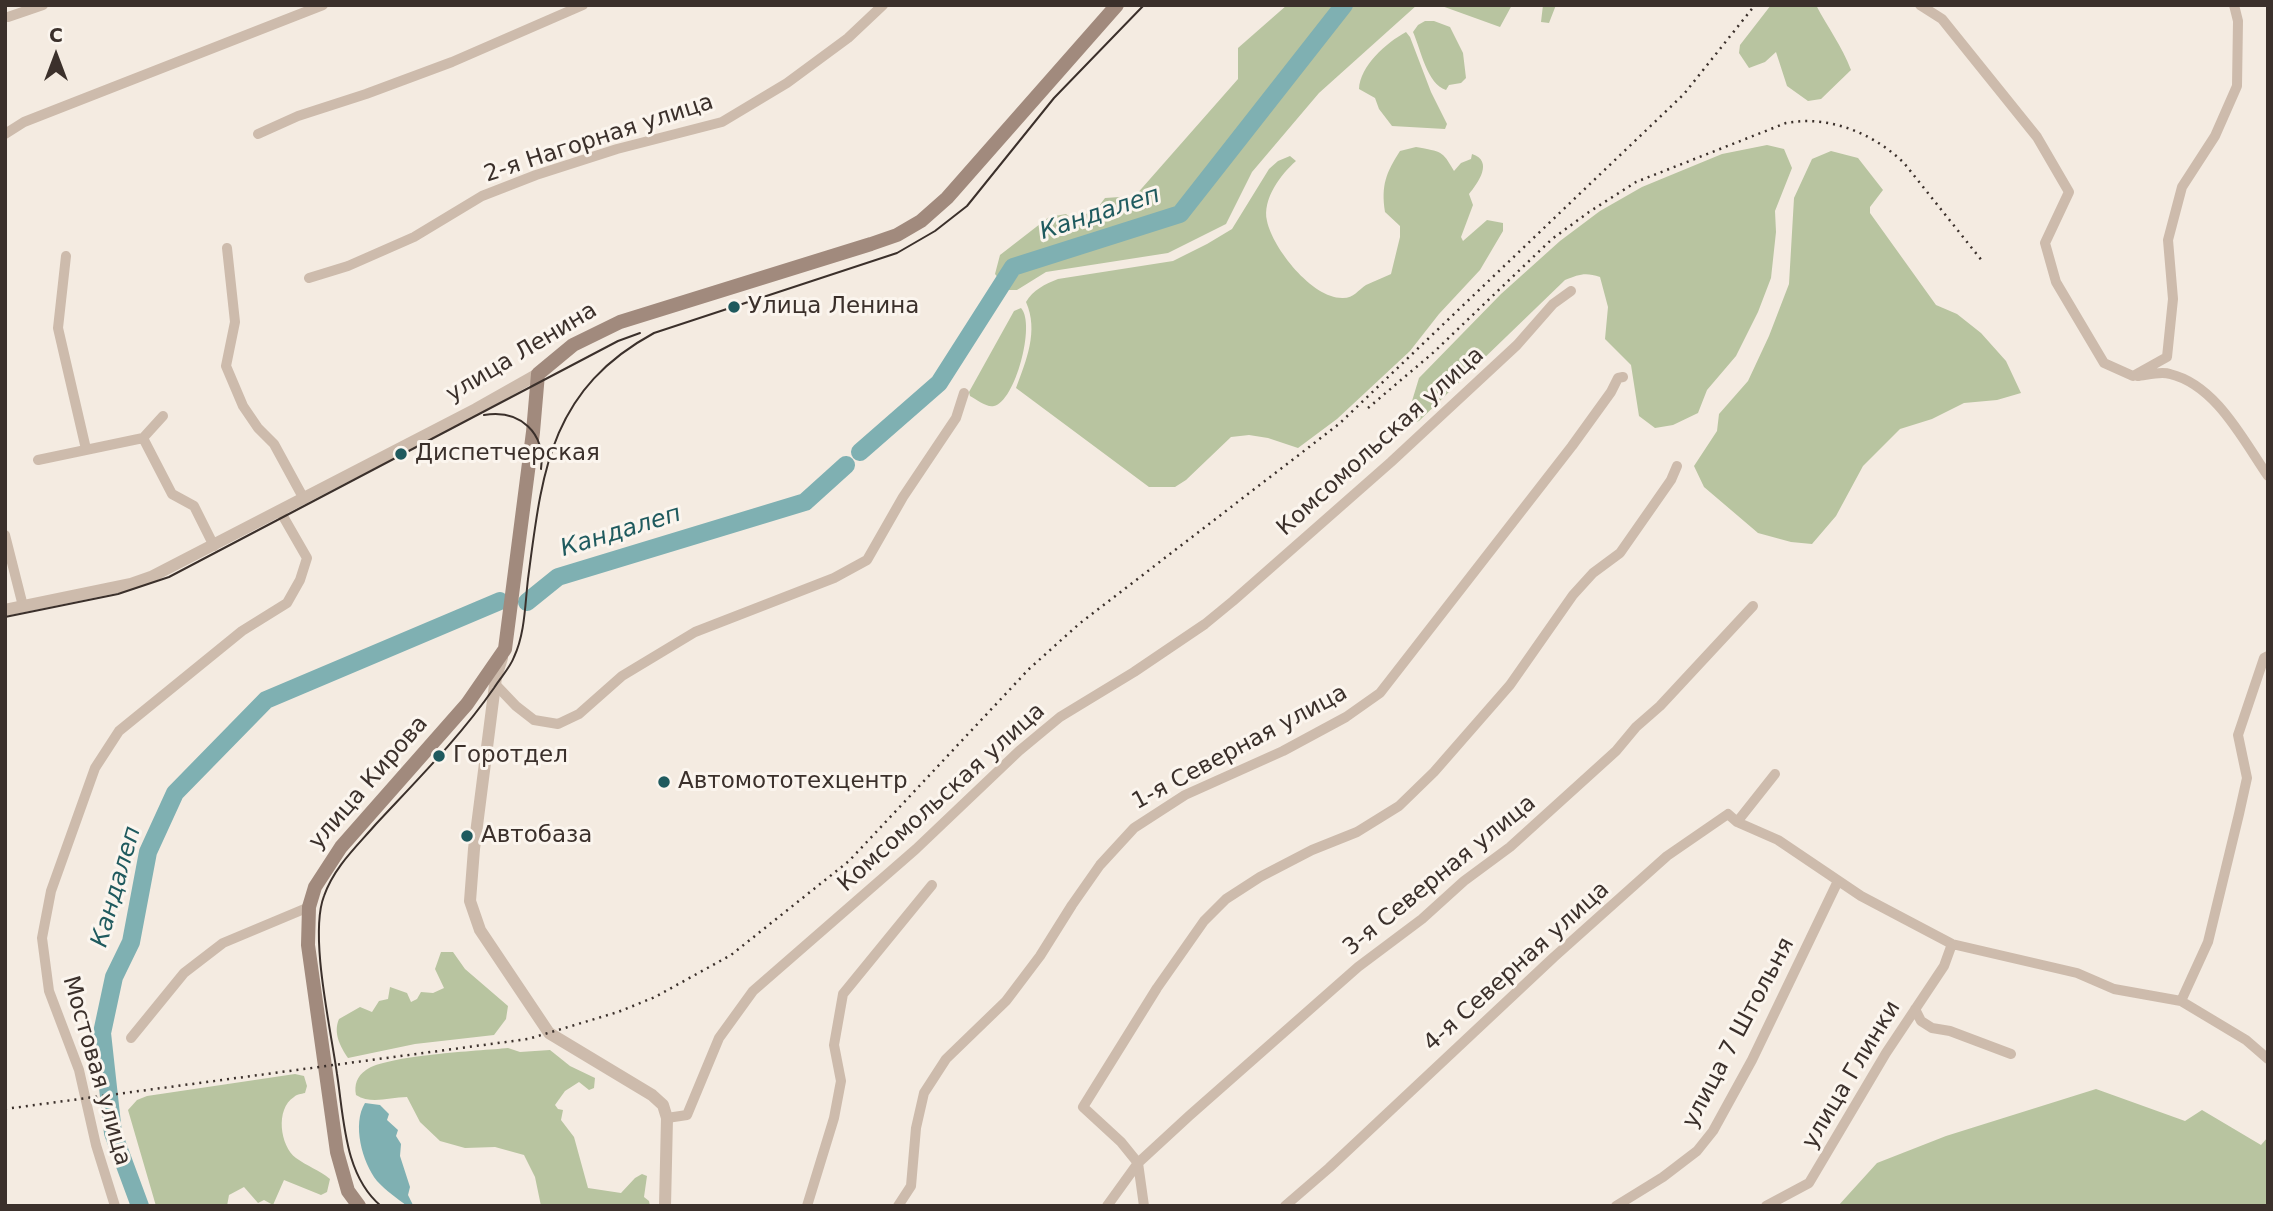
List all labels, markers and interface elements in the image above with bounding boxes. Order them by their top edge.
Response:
north arrow [21,21,91,91]
text: С [49,24,63,46]
street label: 2-я Нагорная улица [481,89,717,189]
water label: Кандалеп [1036,181,1164,247]
place label: Улица Ленина [748,293,919,321]
street label: улица Ленина [442,297,602,409]
marker: Улица Ленина [726,299,742,315]
street label: Комсомольская улица [1272,342,1490,542]
place label: Диспетчерская [415,440,600,468]
marker: Диспетчерская [393,446,409,462]
water label: Кандалеп [557,500,685,564]
street label: 1-я Северная улица [1128,680,1352,816]
street label: Комсомольская улица [833,698,1051,898]
street label: улица Кирова [304,711,434,855]
place label: Горотдел [453,742,568,770]
marker: Горотдел [431,748,447,764]
place label: Автомототехцентр [678,768,908,796]
marker: Автомототехцентр [656,774,672,790]
street label: 3-я Северная улица [1338,790,1542,962]
place label: Автобаза [481,822,592,850]
water label: Кандалеп [86,823,148,951]
marker: Автобаза [459,828,475,844]
street label: 4-я Северная улица [1419,876,1615,1058]
street label: улица 7 Штольня [1677,933,1801,1133]
street label: Мостовая улица [56,973,136,1169]
street label: улица Глинки [1797,996,1907,1154]

